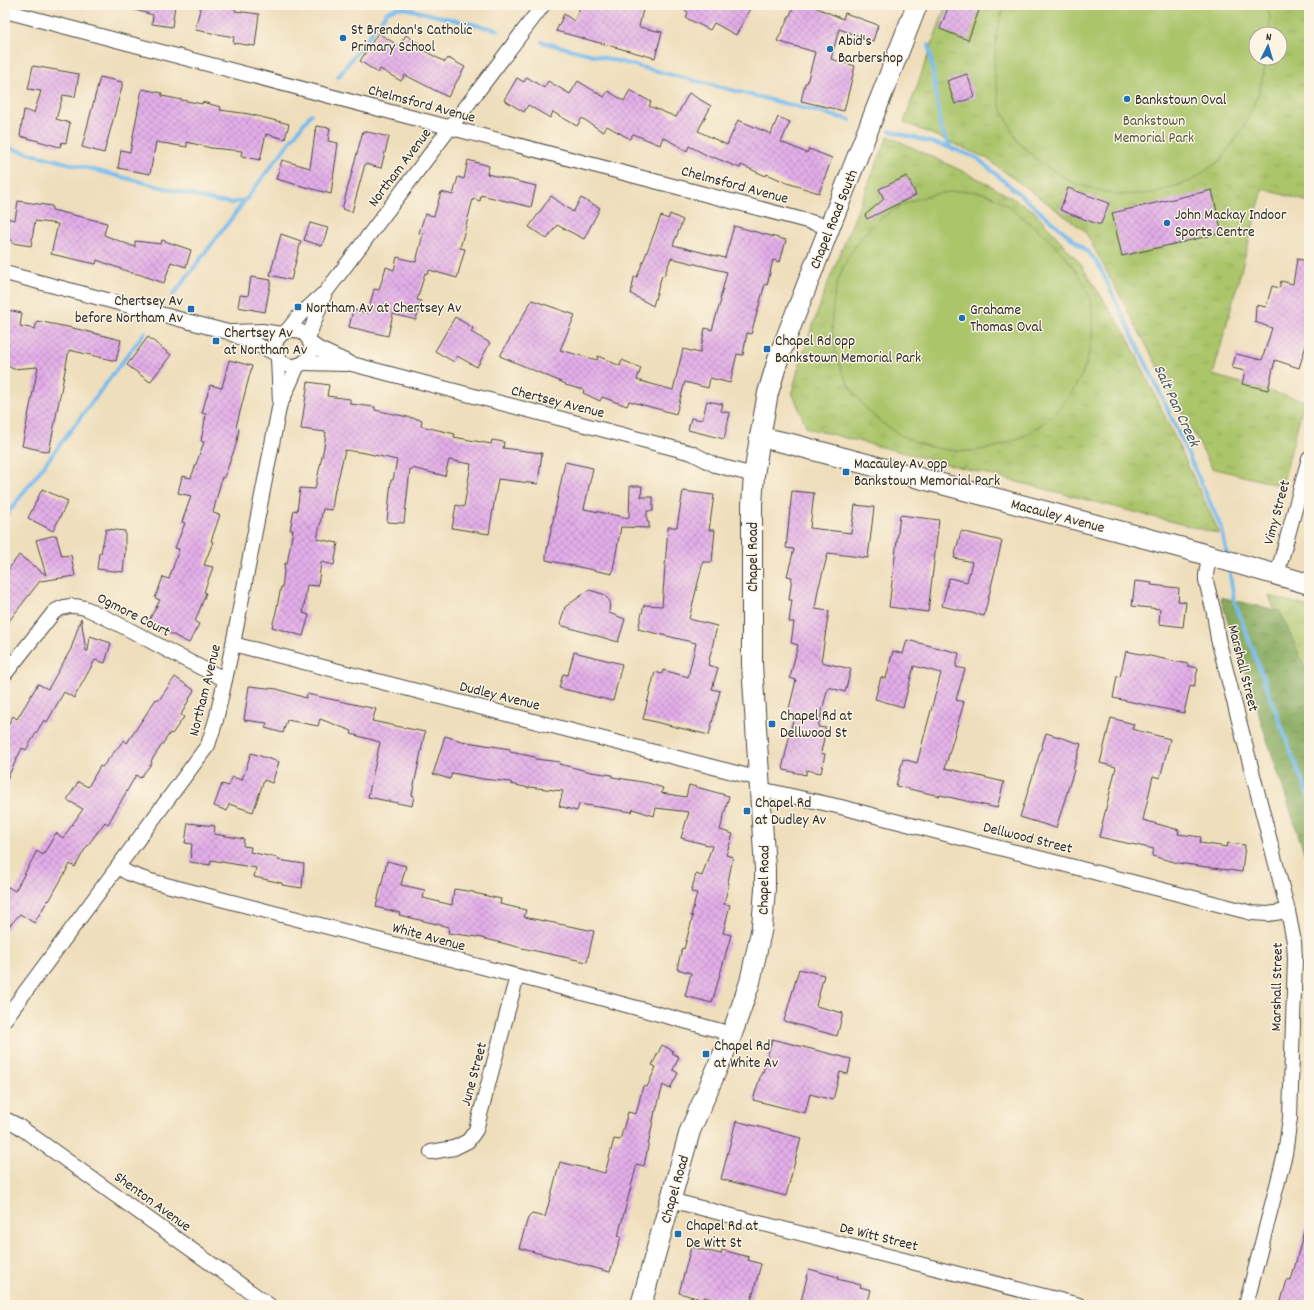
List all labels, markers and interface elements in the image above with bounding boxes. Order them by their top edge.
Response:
place label: St Brendan's Catholic Primary School [351,20,472,59]
north arrow [1248,26,1288,66]
text: N [1265,30,1273,46]
place label: Abid's Barbershop [838,31,903,70]
marker: St Brendan's Catholic Primary School [338,33,348,43]
marker: Abid's Barbershop [825,44,835,54]
street label: Chelmsford Avenue [365,80,478,130]
place label: Bankstown Oval [1135,90,1227,112]
marker: Bankstown Oval [1122,94,1132,104]
park label: Bankstown Memorial Park [1114,111,1194,150]
street label: Northam Avenue [364,124,438,212]
street label: Chelmsford Avenue [678,161,791,211]
street label: Chapel Road South [805,167,865,273]
place label: John Mackay Indoor Sports Centre [1175,205,1287,244]
marker: John Mackay Indoor Sports Centre [1162,218,1172,228]
place label: Chertsey Av before Northam Av [75,291,184,330]
place label: Northam Av at Chertsey Av [306,298,462,320]
place label: Grahame Thomas Oval [970,300,1043,339]
marker: Northam Av at Chertsey Av [293,302,303,312]
marker: Chertsey Av before Northam Av [186,304,196,314]
marker: Grahame Thomas Oval [957,313,967,323]
place label: Chertsey Av at Northam Av [224,323,308,362]
place label: Chapel Rd opp Bankstown Memorial Park [775,331,921,370]
marker: Chertsey Av at Northam Av [211,336,221,346]
marker: Chapel Rd opp Bankstown Memorial Park [762,344,772,354]
water label: Salt Pan Creek [1147,361,1205,452]
street label: Chertsey Avenue [509,381,607,425]
place label: Macauley Av opp Bankstown Memorial Park [854,454,1000,493]
marker: Macauley Av opp Bankstown Memorial Park [841,467,851,477]
street label: Vimy Street [1259,477,1297,547]
street label: Macauley Avenue [1008,494,1107,540]
street label: Chapel Road [743,522,765,592]
street label: Ogmore Court [93,588,174,644]
street label: Marshall Street [1221,623,1264,715]
street label: Northam Avenue [184,642,228,739]
street label: Dudley Avenue [457,676,542,718]
place label: Chapel Rd at Dellwood St [780,706,853,745]
marker: Chapel Rd at Dellwood St [767,719,777,729]
place label: Chapel Rd at Dudley Av [755,793,827,832]
marker: Chapel Rd at Dudley Av [742,806,752,816]
street label: Dellwood Street [981,817,1075,861]
street label: Chapel Road [753,845,777,915]
street label: White Avenue [389,918,468,958]
street label: Marshall Street [1266,942,1290,1032]
place label: Chapel Rd at White Av [714,1036,779,1075]
street label: June Street [456,1040,494,1109]
marker: Chapel Rd at White Av [701,1049,711,1059]
street label: Chapel Road [656,1153,696,1226]
street label: Shenton Avenue [109,1167,195,1238]
place label: Chapel Rd at De Witt St [686,1216,759,1255]
street label: De Witt Street [837,1218,920,1258]
marker: Chapel Rd at De Witt St [673,1229,683,1239]

